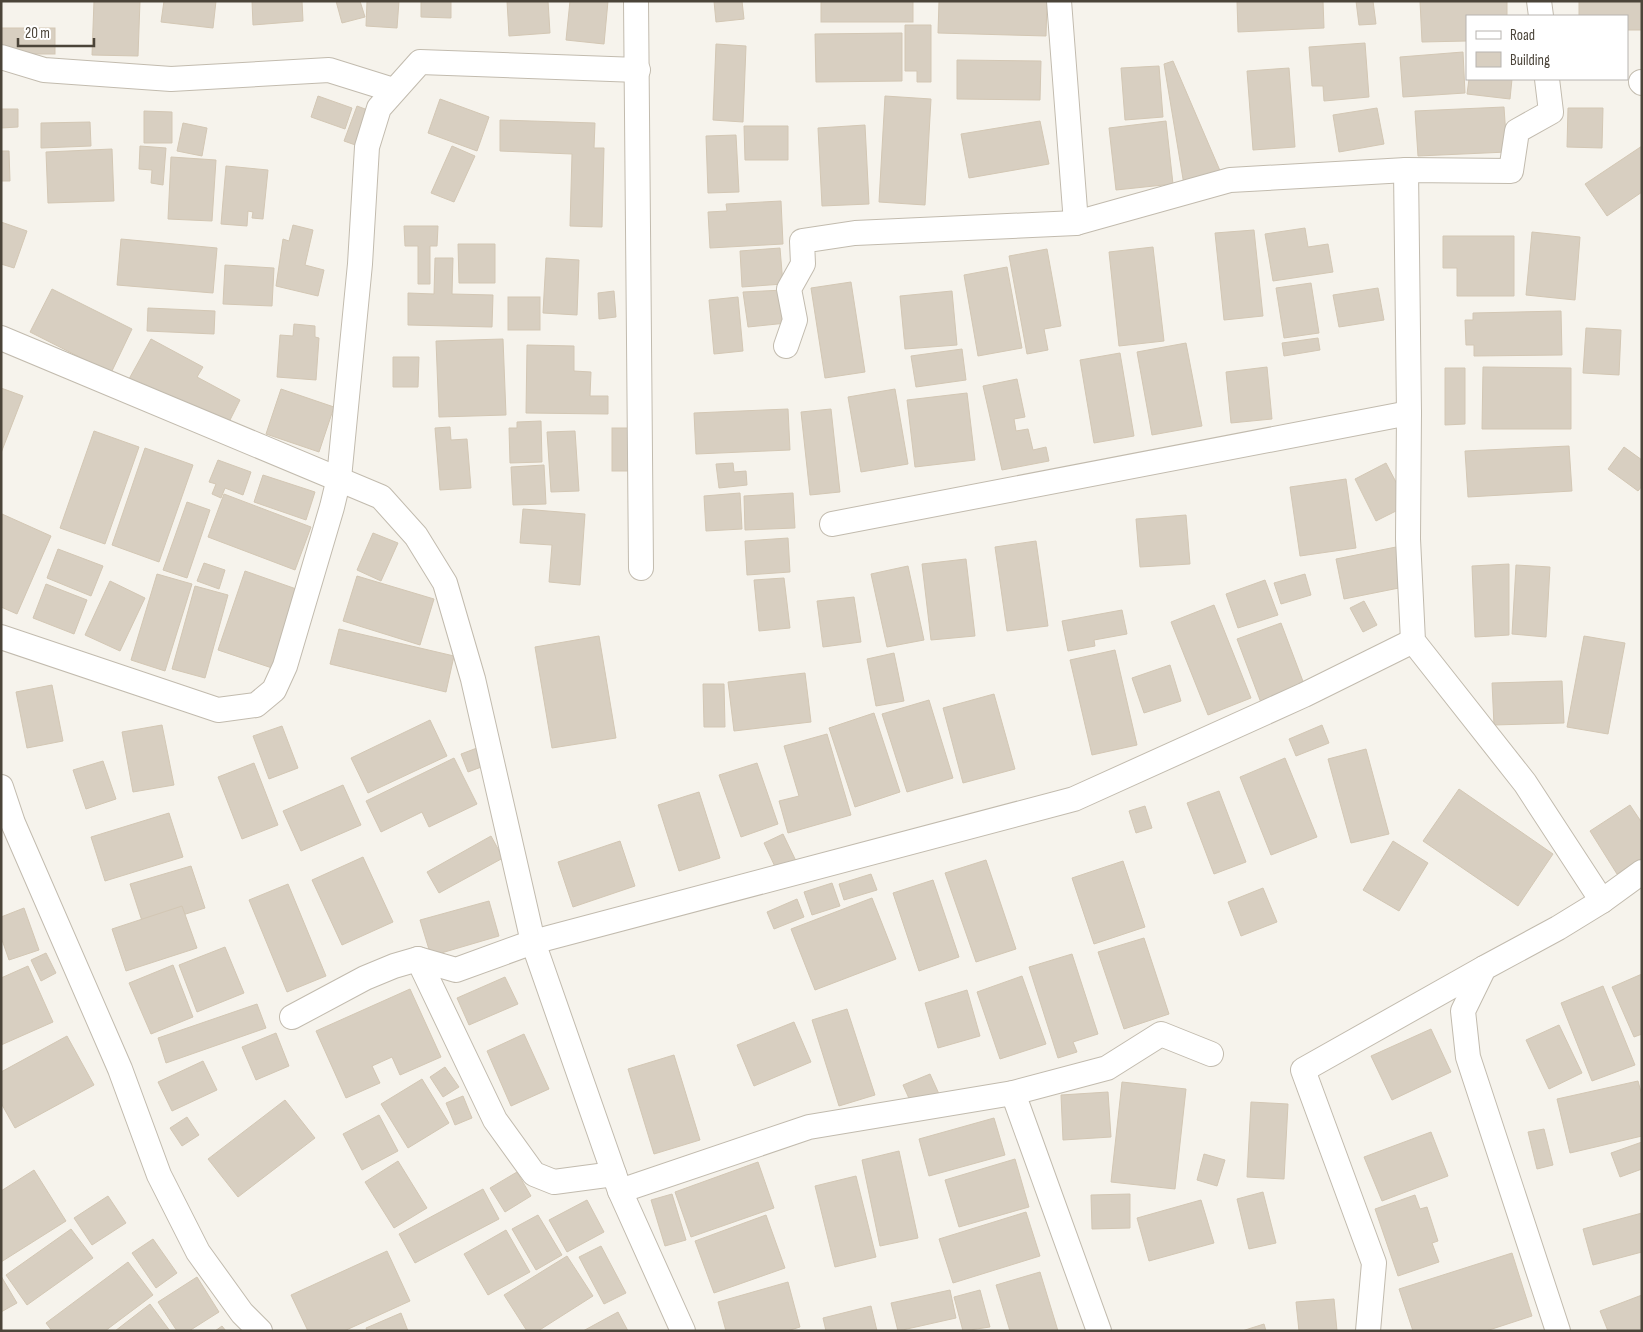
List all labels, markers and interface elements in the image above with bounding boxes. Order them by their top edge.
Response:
scale bar [18,15,94,47]
legend [1466,15,1628,80]
text: 20 m [25,24,50,43]
text: Road [1510,26,1535,45]
text: Building [1510,51,1550,70]

